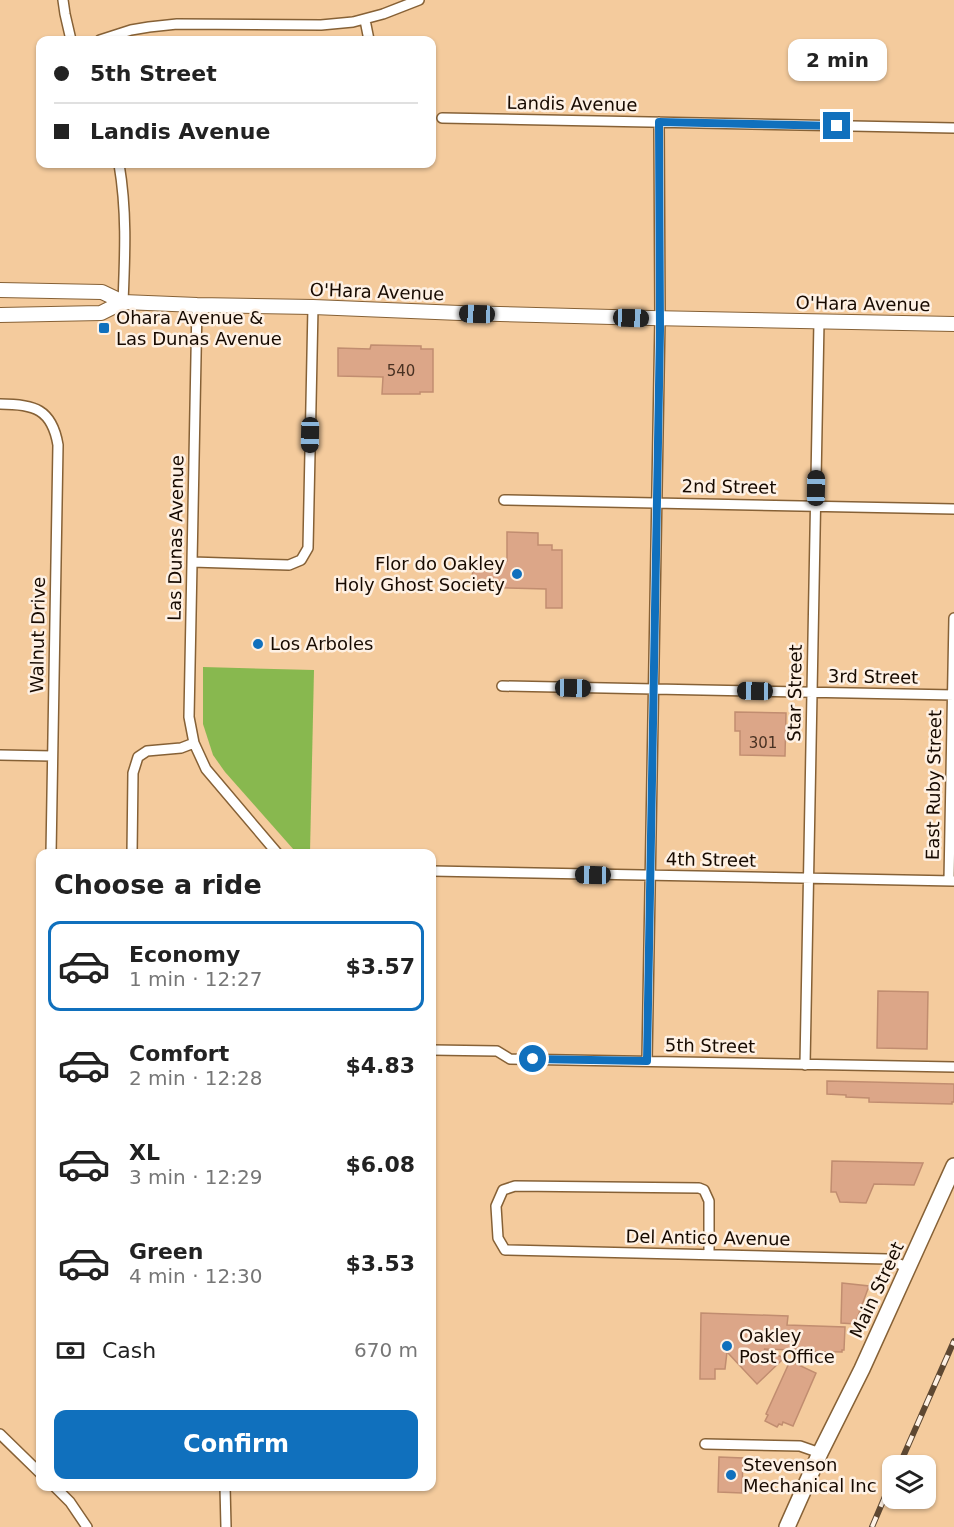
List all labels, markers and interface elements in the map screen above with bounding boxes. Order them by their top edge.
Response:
callout: 2 min [788,39,886,81]
text: 2 min [806,48,869,72]
text: 5th Street [90,61,217,86]
street label: Landis Avenue [506,92,638,115]
route end [823,112,850,139]
text: Landis Avenue [90,119,270,144]
street label: O'Hara Avenue [309,279,445,304]
street label: O'Hara Avenue [795,292,931,315]
car [459,304,495,324]
place label: Ohara Avenue & Las Dunas Avenue [116,307,282,349]
car [613,308,649,328]
marker: Ohara Avenue & Las Dunas Avenue [97,321,111,335]
house number: 540 [387,362,415,380]
car [301,417,319,453]
street label: Las Dunas Avenue [164,455,187,621]
car [807,470,825,506]
street label: 2nd Street [681,475,777,498]
place label: Flor do Oakley Holy Ghost Society [334,553,505,595]
marker: Flor do Oakley Holy Ghost Society [510,567,524,581]
street label: Walnut Drive [26,577,49,693]
place label: Los Arboles [270,633,373,654]
marker: Los Arboles [251,637,265,651]
street label: Star Street [783,644,806,742]
street label: 3rd Street [828,665,918,688]
car [555,679,591,697]
car [737,682,773,700]
street label: East Ruby Street [922,710,945,860]
house number: 301 [749,734,777,752]
street label: 4th Street [666,848,756,871]
car [575,866,611,884]
text: Choose a ride [54,869,262,900]
icon: car [57,939,111,993]
text: Economy [129,942,240,967]
text: $3.57 [345,954,415,979]
text: 1 min · 12:27 [129,967,263,991]
street label: 5th Street [665,1034,755,1057]
icon: car [57,1038,111,1092]
text: Comfort [129,1041,229,1066]
route start [519,1045,546,1072]
text: $4.83 [345,1053,415,1078]
text: 2 min · 12:28 [129,1066,263,1090]
icon: car [57,1137,111,1191]
text: XL [129,1140,160,1165]
text: $6.08 [345,1152,415,1177]
text: 3 min · 12:29 [129,1165,263,1189]
street label: Del Antico Avenue [625,1226,791,1249]
icon: car [57,1236,111,1290]
street label: Main Street [845,1238,908,1341]
text: Green [129,1239,203,1264]
text: $3.53 [345,1251,415,1276]
text: 4 min · 12:30 [129,1264,263,1288]
place label: Oakley Post Office [739,1325,835,1367]
icon: cash [54,1334,87,1367]
text: Cash [102,1338,156,1363]
text: 670 m [354,1338,418,1362]
marker: Oakley Post Office [720,1339,734,1353]
button: Confirm [54,1410,418,1479]
place label: Stevenson Mechanical Inc [743,1454,877,1496]
map controls [882,1455,936,1509]
button: layers [882,1455,936,1509]
marker: Stevenson Mechanical Inc [724,1468,738,1482]

